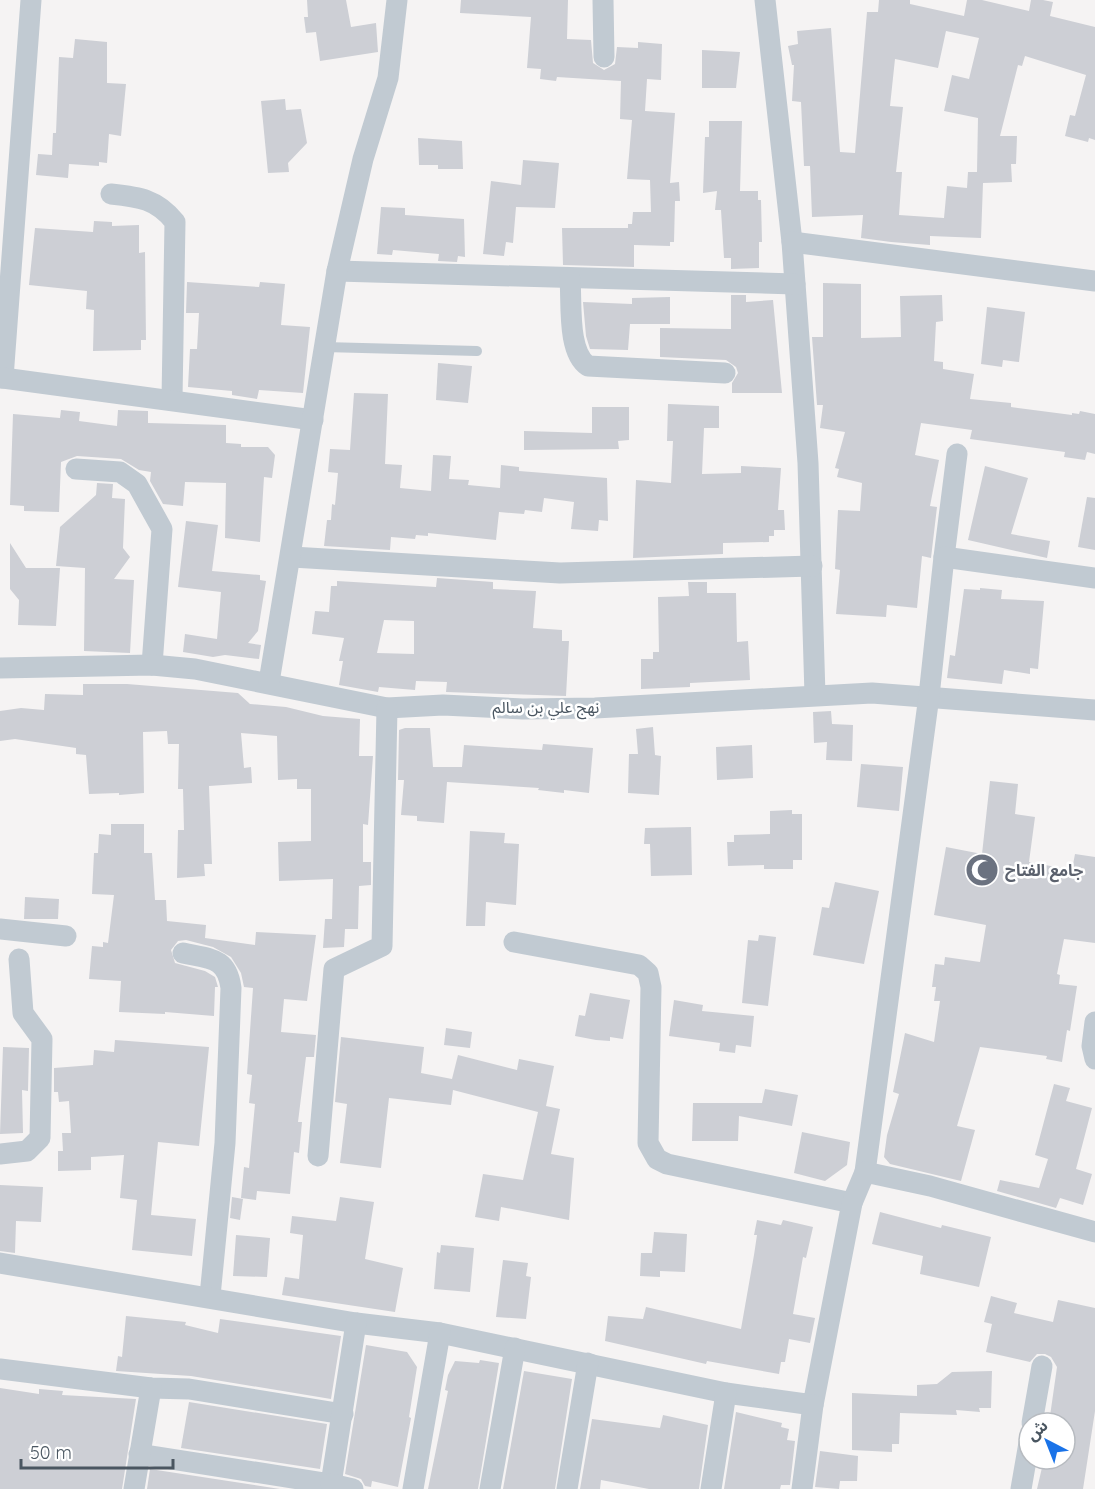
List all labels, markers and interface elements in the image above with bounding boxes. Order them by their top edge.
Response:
street label: نهج علي بن سالم [493,697,599,720]
mosque icon: جامع الفتاح [964,852,1000,888]
place label: جامع الفتاح [1005,860,1083,883]
north arrow [1017,1411,1077,1471]
text: ش [1022,1415,1052,1445]
scale bar [21,1432,172,1470]
text: 50 m [30,1441,72,1464]

